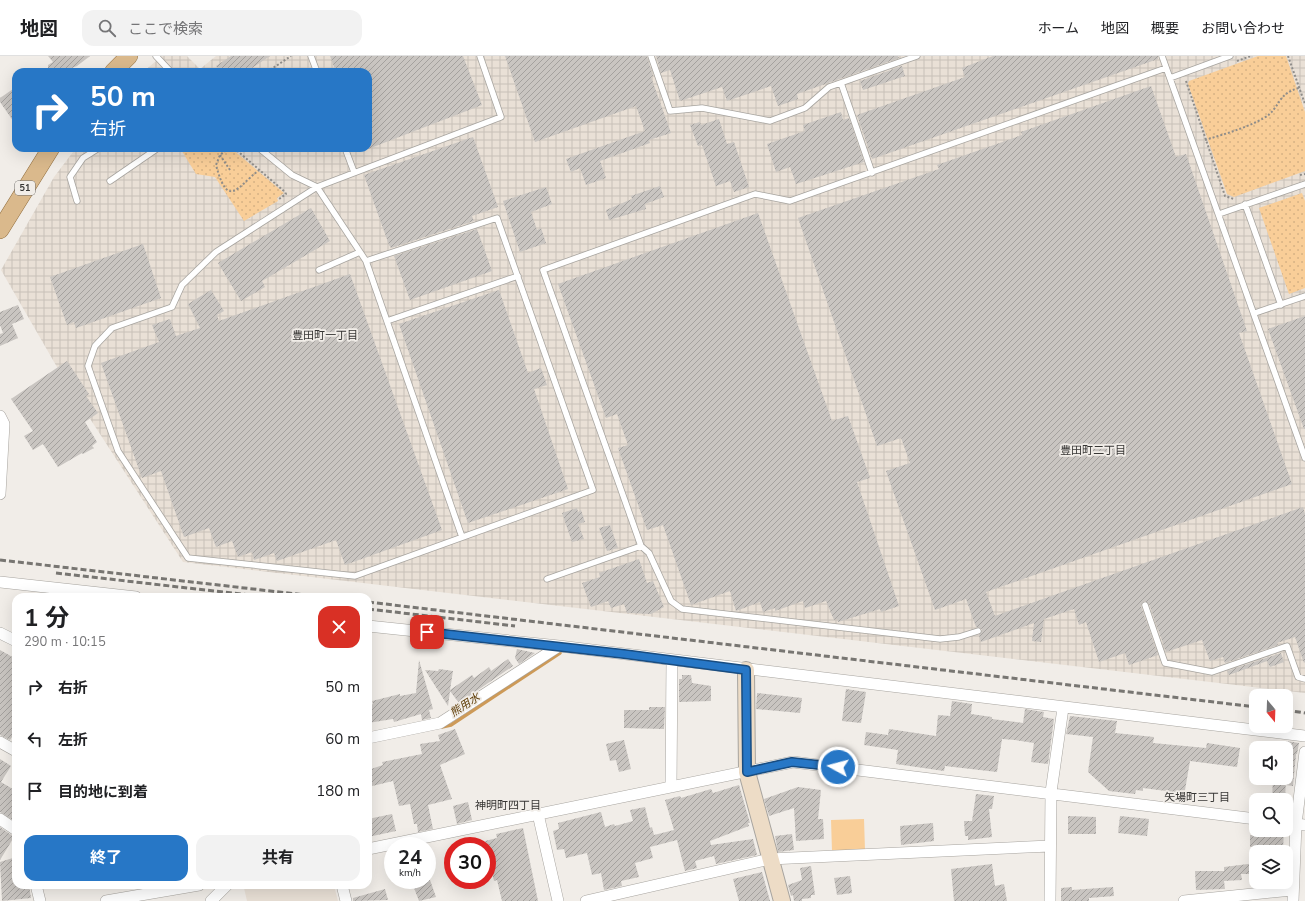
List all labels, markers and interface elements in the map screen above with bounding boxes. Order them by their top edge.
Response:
search box [82,10,362,46]
text: 地図 [20,16,58,42]
icon: search [96,17,118,39]
text: ここで検索 [128,19,203,39]
text: ホーム [1037,19,1079,38]
text: 地図 [1101,19,1129,38]
text: 概要 [1151,19,1179,38]
text: お問い合わせ [1201,19,1285,38]
text: 50 m [90,78,156,116]
icon: right [24,84,76,136]
text: 右折 [90,117,126,141]
road number: 51 [15,181,35,195]
district label: 豊田町一丁目 [292,328,358,343]
district label: 豊田町二丁目 [1060,443,1126,458]
text: 1 分 [24,602,69,634]
button: close [318,606,360,648]
pin [410,615,444,649]
icon: arrive [416,621,438,643]
text: 290 m · 10:15 [24,633,106,651]
icon: right [24,676,46,698]
text: 50 m [325,677,360,697]
text: 右折 [58,678,88,698]
water label: 熊用水 [447,689,484,720]
north arrow [1249,689,1293,733]
map controls [1249,689,1293,889]
icon: left [24,728,46,750]
text: 60 m [325,729,360,749]
text: 左折 [58,730,88,750]
button: sound [1249,741,1293,785]
position arrow [817,746,859,788]
icon: arrive [24,780,46,802]
text: 180 m [316,781,360,801]
text: 目的地に到着 [58,782,148,802]
district label: 矢場町三丁目 [1164,790,1230,805]
button: search [1249,793,1293,837]
district label: 神明町四丁目 [475,798,541,813]
button: 終了 [24,835,188,881]
button: 共有 [196,835,360,881]
speed limit sign: 30 [444,837,496,889]
text: 24 [398,844,422,871]
button: layers [1249,845,1293,889]
text: km/h [399,866,421,880]

